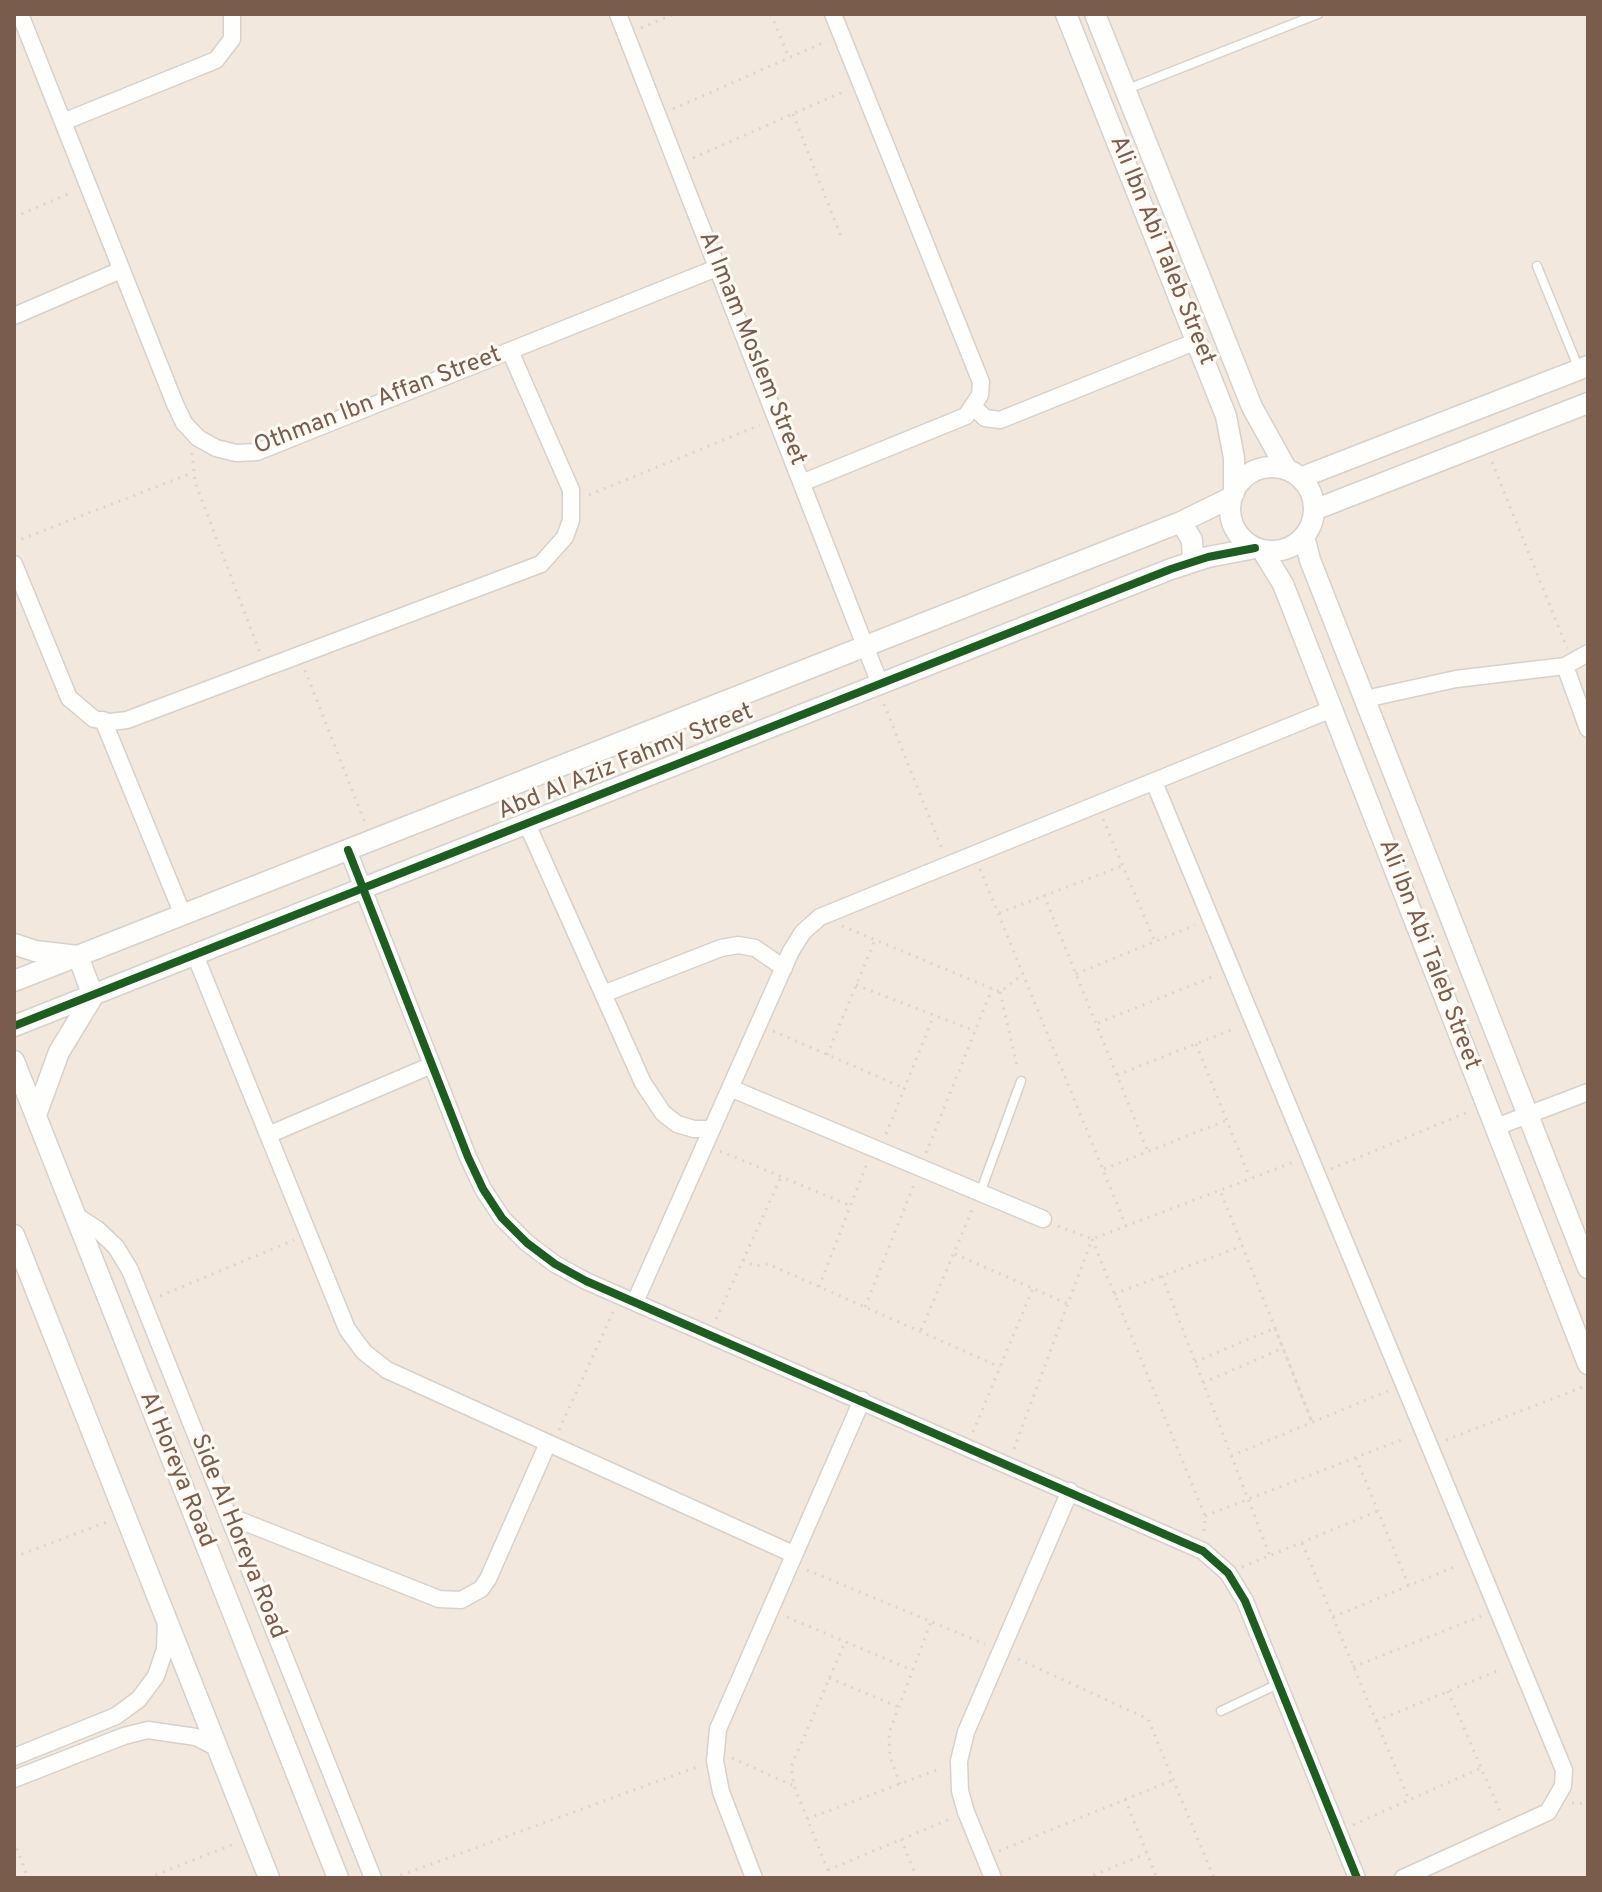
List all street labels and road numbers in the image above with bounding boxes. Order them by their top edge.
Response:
street label: Ali Ibn Abi Taleb Street [1102,132,1220,370]
street label: Al Imam Moslem Street [691,228,811,470]
street label: Othman Ibn Affan Street [250,342,506,462]
street label: Abd Al Aziz Fahmy Street [494,699,758,827]
street label: Ali Ibn Abi Taleb Street [1371,836,1485,1074]
street label: Al Horeya Road [132,1388,220,1552]
street label: Side Al Horeya Road [183,1431,291,1643]

